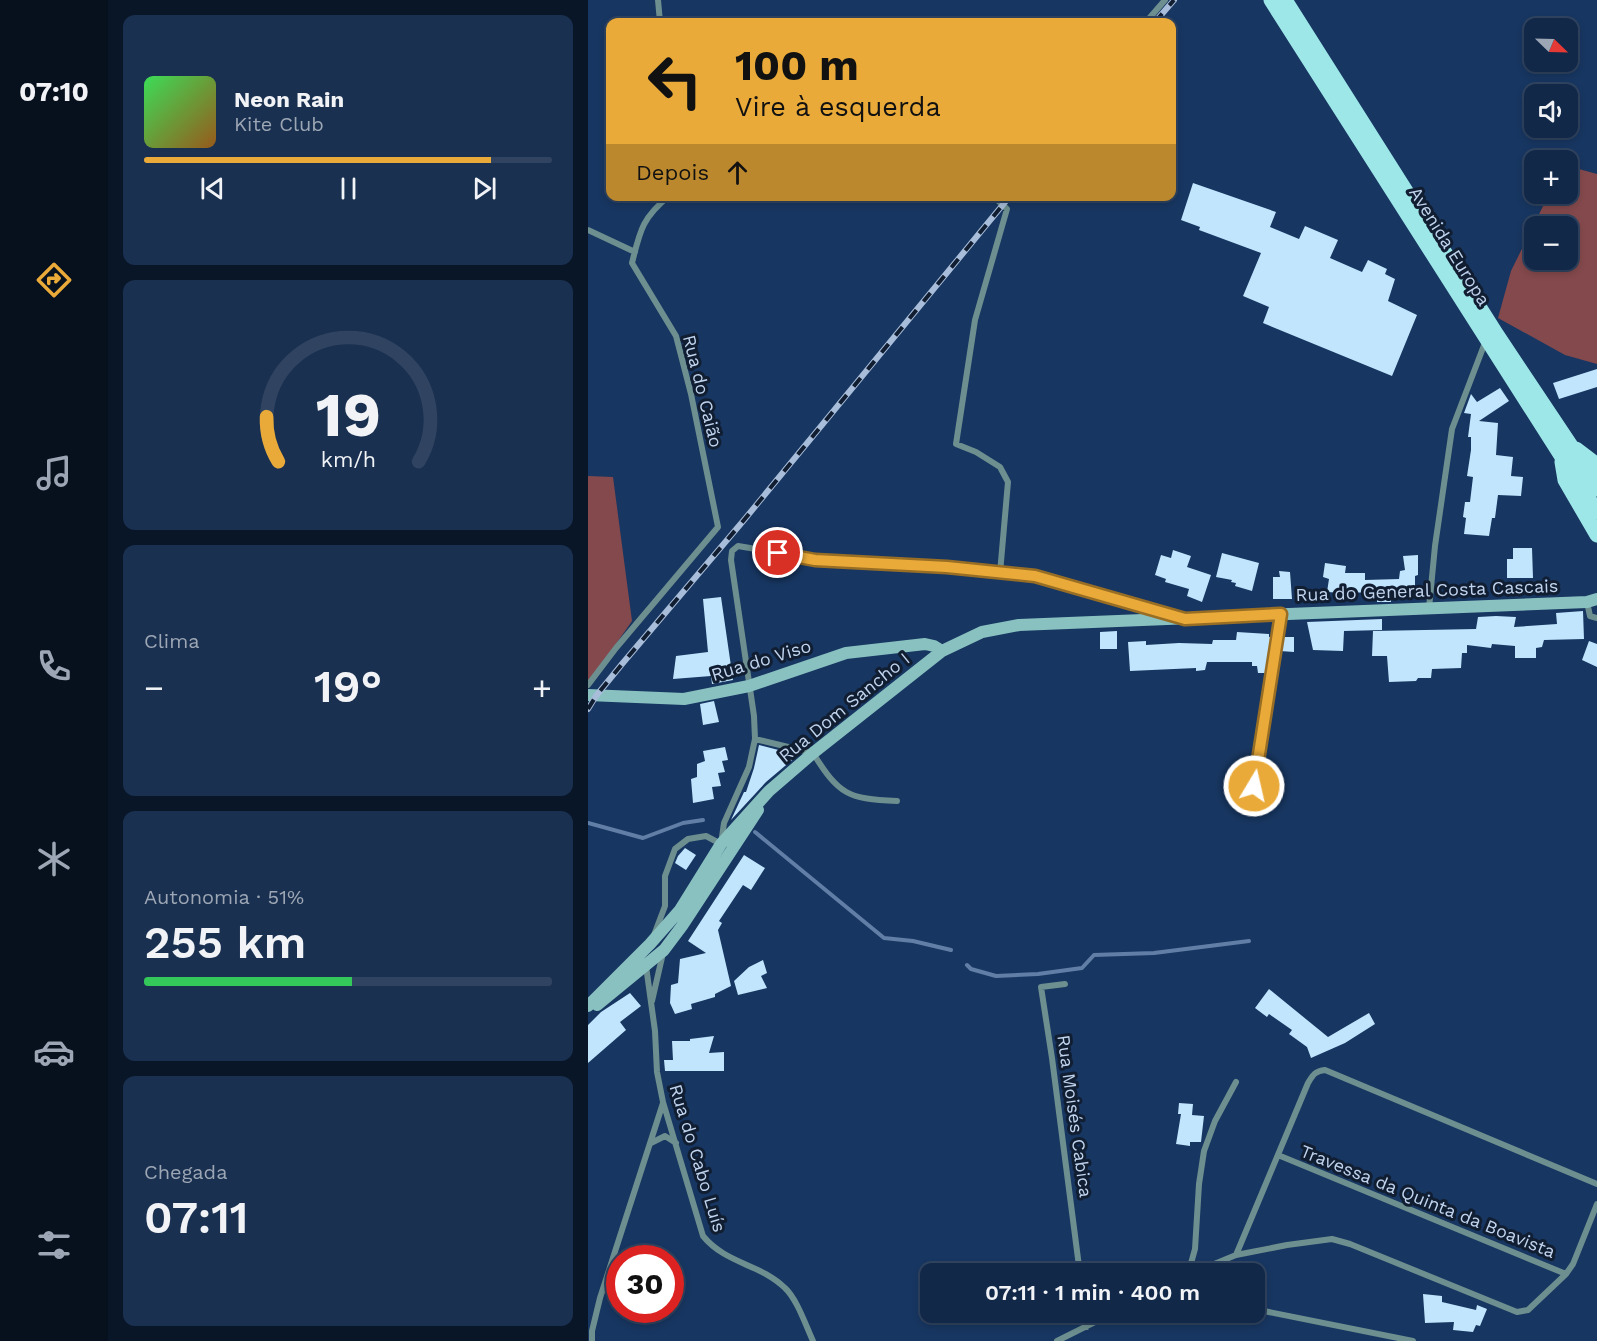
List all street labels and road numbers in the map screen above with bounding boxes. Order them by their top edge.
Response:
street label: Avenida Europa [1405,183,1495,309]
street label: Rua do Caião [679,333,727,449]
street label: Rua do General Costa Cascais [1295,575,1559,605]
street label: Rua do Viso [709,635,813,685]
street label: Rua Dom Sancho I [774,648,914,766]
street label: Rua Moisés Cabica [1053,1033,1097,1199]
street label: Rua do Cabo Luís [665,1081,731,1235]
street label: Travessa da Quinta da Boavista [1297,1140,1559,1262]

